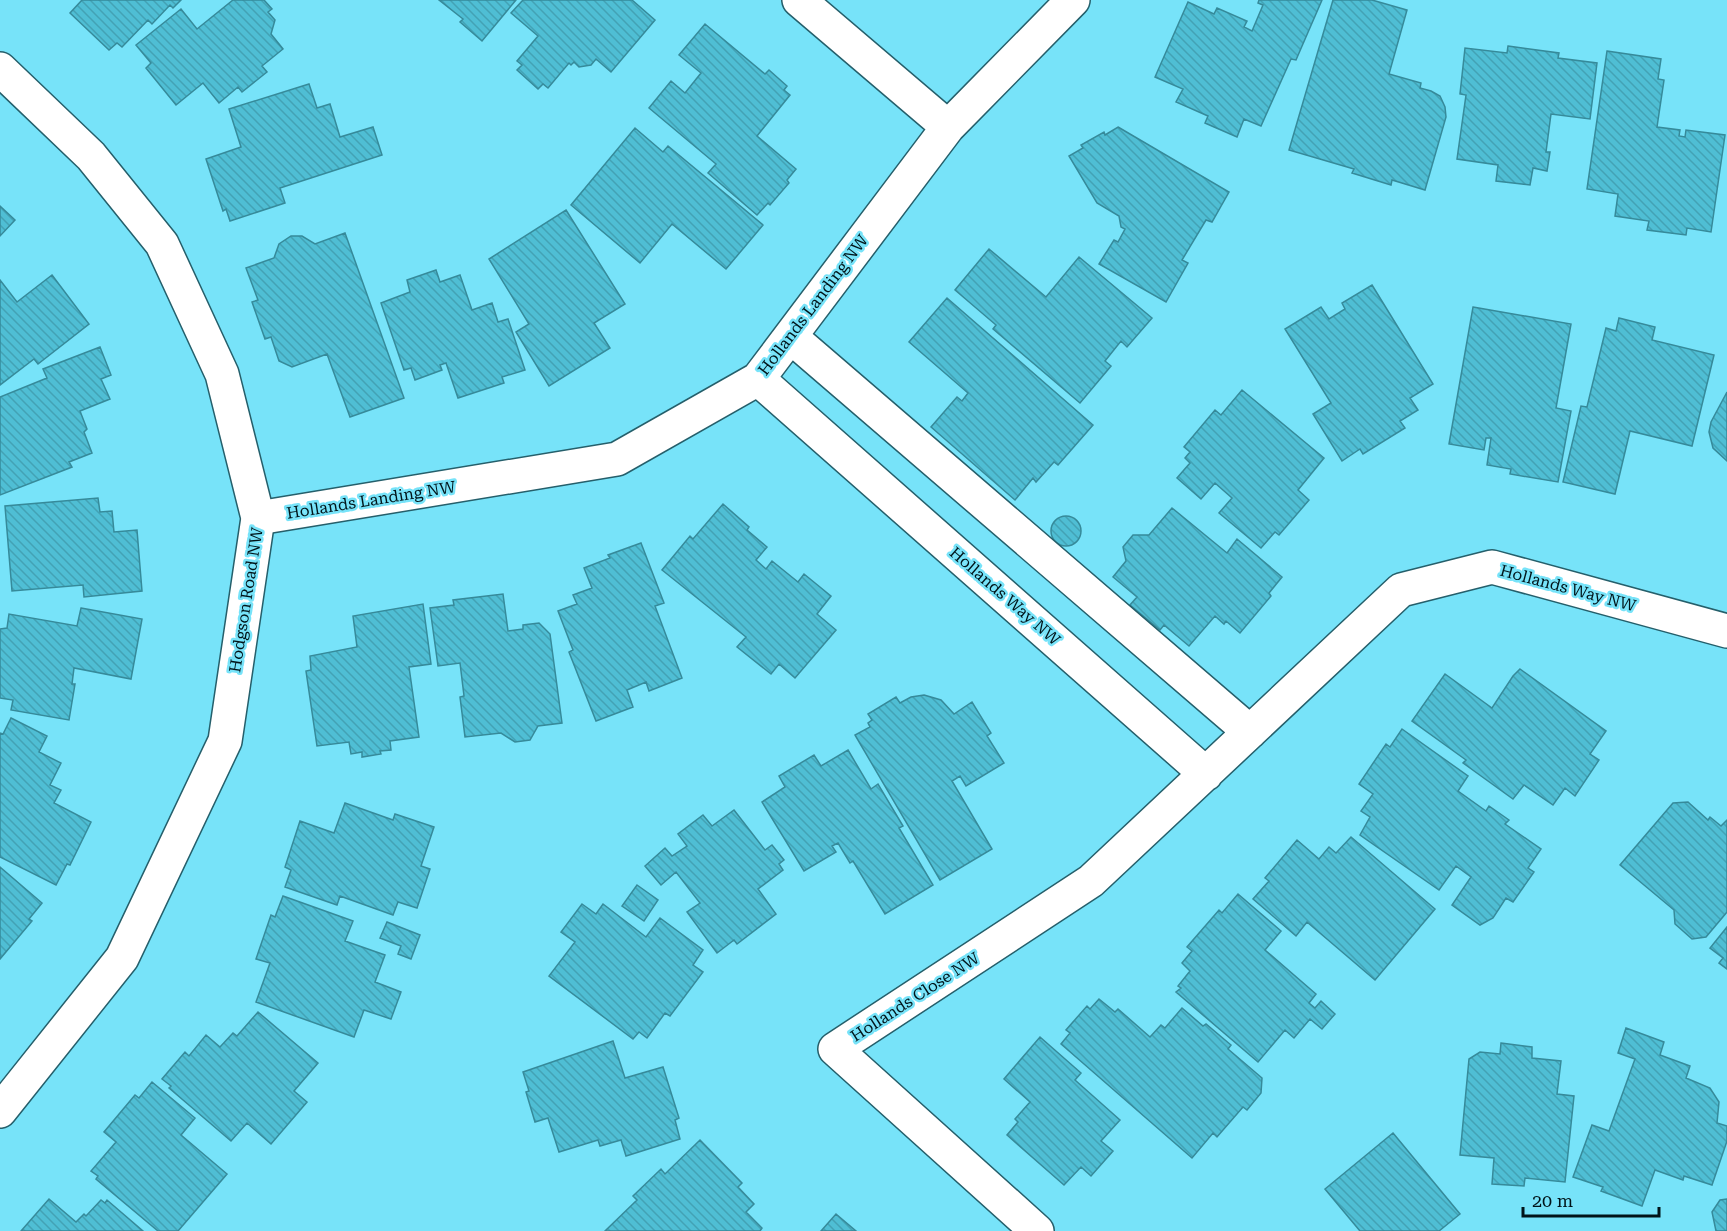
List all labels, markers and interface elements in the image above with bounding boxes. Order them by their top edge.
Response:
street label: Hollands Landing NW [754,231,872,379]
street label: Hollands Landing NW [285,477,458,523]
street label: Hodgson Road NW [225,525,267,674]
street label: Hollands Way NW [946,543,1065,650]
street label: Hollands Way NW [1498,561,1639,616]
street label: Hollands Close NW [847,948,983,1046]
scale bar [1523,1180,1660,1218]
text: 20 m [1532,1190,1573,1211]

